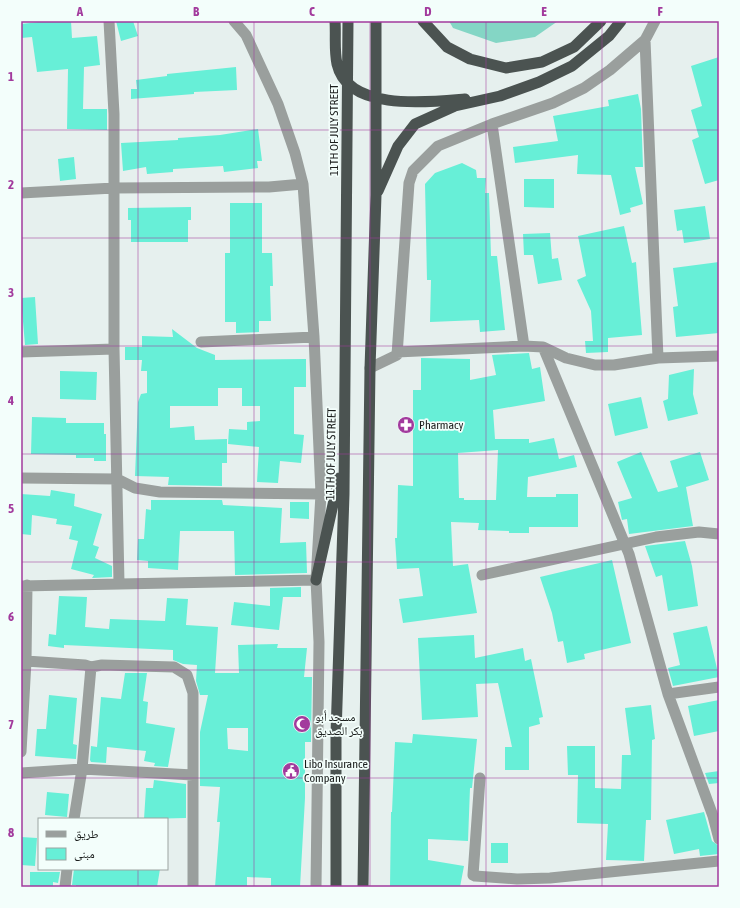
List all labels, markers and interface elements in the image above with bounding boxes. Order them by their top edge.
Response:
text: A [76,4,84,19]
text: B [193,4,200,19]
text: C [309,4,315,19]
text: D [424,4,432,19]
text: E [541,4,547,19]
text: F [657,4,663,19]
text: 1 [8,69,14,84]
street label: 11TH OF JULY STREET [327,83,341,176]
text: 2 [8,177,14,192]
text: 3 [8,285,14,300]
text: 4 [7,393,14,408]
street label: 11TH OF JULY STREET [323,407,339,500]
pharmacy icon: Pharmacy [396,415,416,435]
place label: Pharmacy [419,418,463,432]
text: 5 [8,501,14,516]
text: 6 [8,609,14,624]
place label: مسجد أبو بكر الصديق [315,710,363,738]
mosque icon: مسجد أبو بكر الصديق [292,714,312,734]
text: 7 [8,717,14,732]
place label: Libo Insurance Company [304,757,368,785]
public building icon: Libo Insurance Company [281,761,301,781]
legend [38,818,168,870]
text: 8 [8,825,14,840]
text: طريق [74,827,99,841]
text: مبنى [74,847,95,861]

